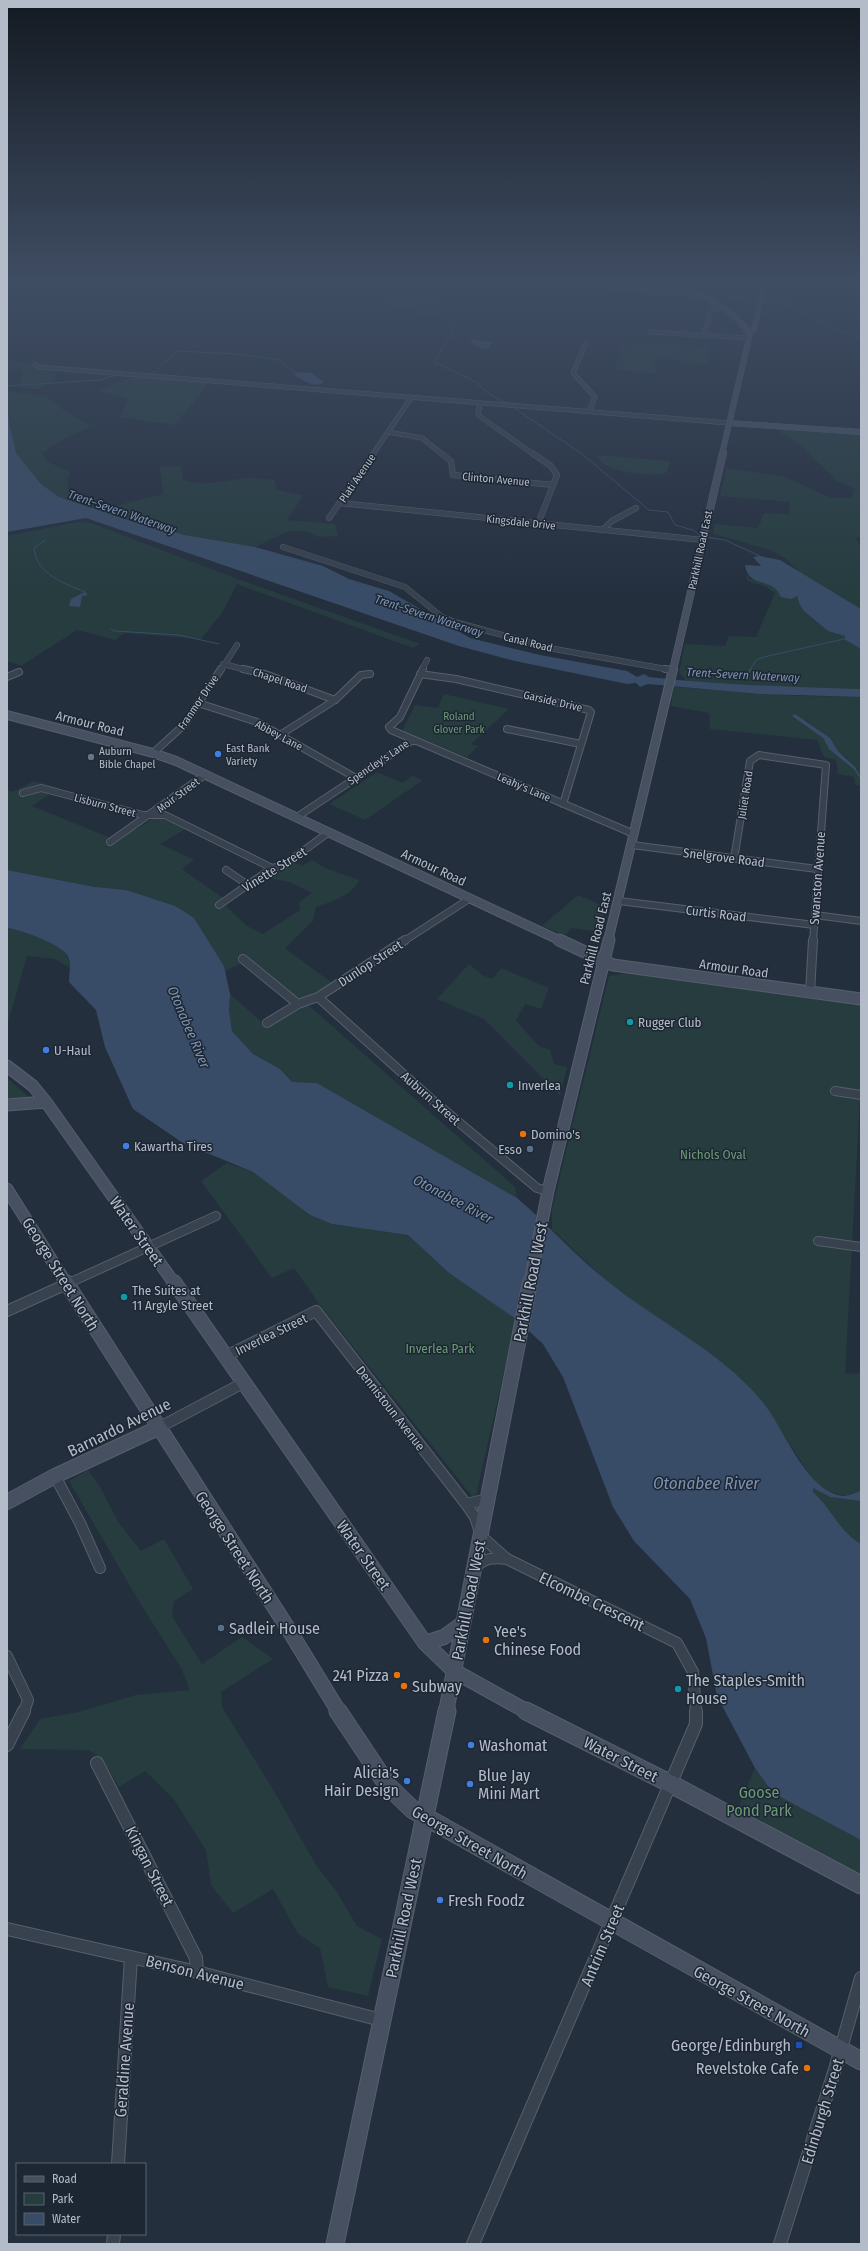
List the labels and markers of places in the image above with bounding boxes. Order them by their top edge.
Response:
place label: East Bank Variety [226,742,270,768]
place label: Auburn Bible Chapel [99,745,155,771]
marker: East Bank Variety [213,749,223,759]
marker: Auburn Bible Chapel [86,752,96,762]
place label: Rugger Club [638,1015,702,1030]
marker: Rugger Club [625,1017,635,1027]
place label: U-Haul [54,1043,91,1058]
marker: U-Haul [41,1045,51,1055]
place label: Inverlea [518,1078,561,1093]
marker: Inverlea [505,1080,515,1090]
place label: Domino's [531,1127,581,1142]
marker: Domino's [518,1129,528,1139]
place label: Kawartha Tires [134,1139,213,1154]
marker: Kawartha Tires [121,1141,131,1151]
place label: Esso [498,1142,522,1157]
marker: Esso [525,1144,535,1154]
place label: The Suites at 11 Argyle Street [132,1283,214,1313]
marker: The Suites at 11 Argyle Street [119,1292,129,1302]
place label: Sadleir House [229,1619,320,1638]
place label: Yee's Chinese Food [494,1622,581,1659]
marker: Sadleir House [216,1623,226,1633]
marker: Yee's Chinese Food [481,1635,491,1645]
place label: 241 Pizza [333,1666,389,1685]
marker: 241 Pizza [392,1670,402,1680]
place label: The Staples-Smith House [686,1671,805,1708]
place label: Subway [412,1677,463,1696]
marker: Subway [399,1681,409,1691]
marker: The Staples-Smith House [673,1684,683,1694]
place label: Washomat [479,1736,548,1755]
marker: Washomat [466,1740,476,1750]
place label: Alicia's Hair Design [324,1763,399,1800]
place label: Blue Jay Mini Mart [478,1766,540,1803]
marker: Alicia's Hair Design [402,1776,412,1786]
marker: Blue Jay Mini Mart [465,1779,475,1789]
place label: Fresh Foodz [448,1891,525,1910]
marker: Fresh Foodz [435,1895,445,1905]
place label: George/Edinburgh [671,2036,791,2055]
marker: George/Edinburgh [794,2040,804,2050]
place label: Revelstoke Cafe [696,2059,799,2078]
marker: Revelstoke Cafe [802,2063,812,2073]

